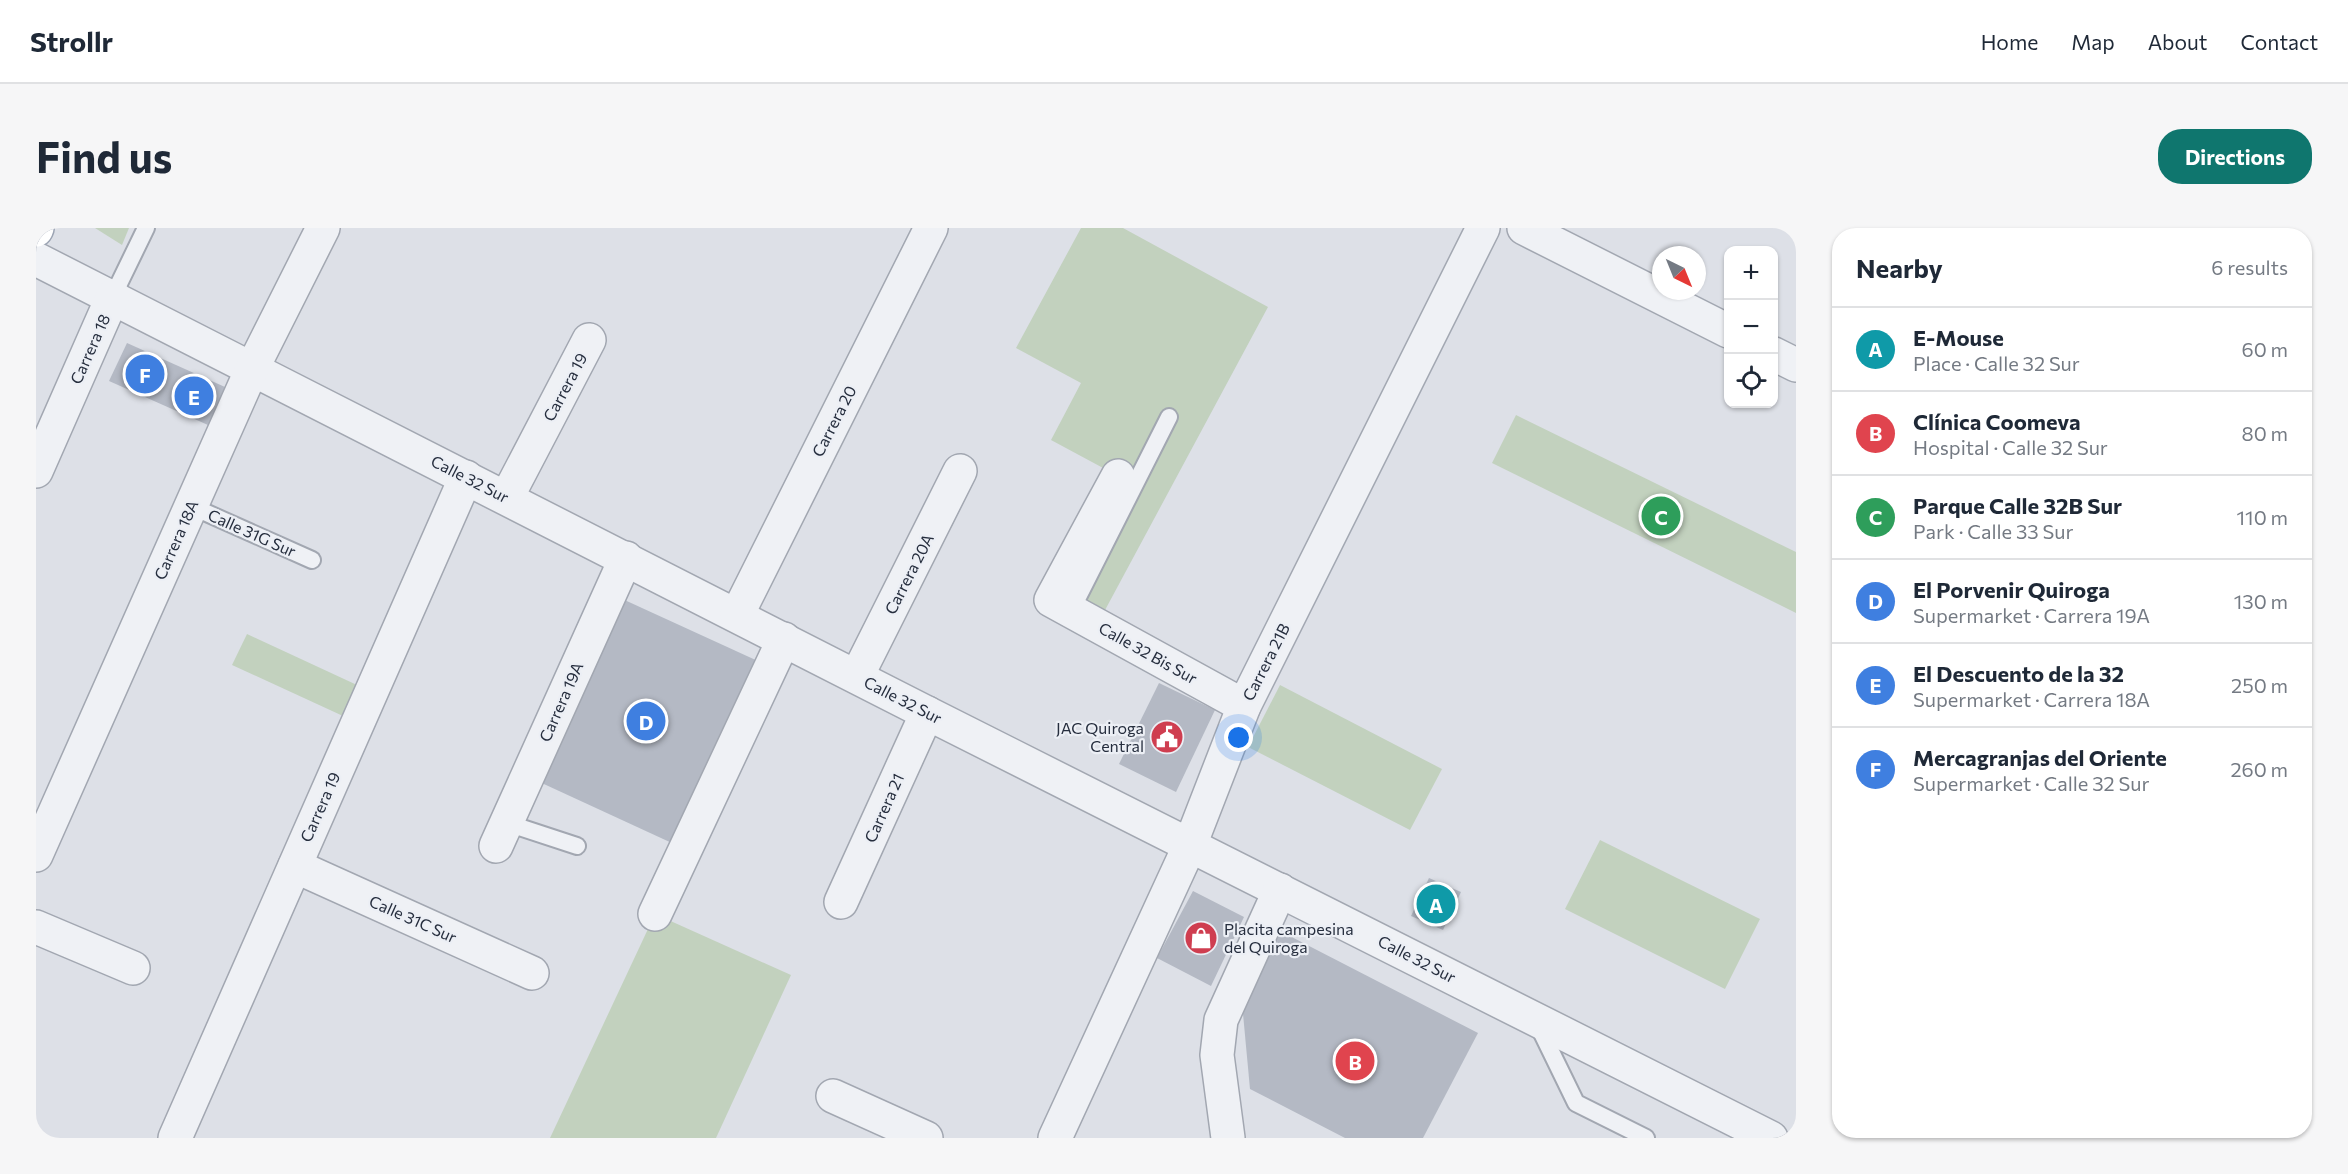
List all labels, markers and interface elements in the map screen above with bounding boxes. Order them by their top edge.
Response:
text: Strollr [30,24,113,58]
text: Home [1981,29,2038,54]
text: Map [2071,29,2115,54]
text: About [2148,29,2207,54]
text: Contact [2240,29,2318,54]
button: Directions [2158,129,2312,184]
text: Find us [36,130,172,182]
north arrow [1652,246,1706,300]
map controls [1724,246,1778,408]
button: + [1724,246,1778,300]
text: Nearby [1856,252,1943,283]
text: 6 results [2211,255,2288,279]
button: − [1724,300,1778,354]
street label: Carrera 18 [66,311,113,387]
text: E-Mouse [1913,324,2004,351]
text: A [1868,337,1883,361]
text: 60 m [2242,337,2288,361]
street label: Carrera 19 [539,349,590,424]
text: Place · Calle 32 Sur [1913,351,2080,375]
pin: F [126,352,164,396]
button: locate [1724,354,1778,408]
pin: E [174,374,214,418]
street label: Carrera 20 [808,382,860,459]
text: Clínica Coomeva [1913,408,2081,435]
text: B [1869,421,1882,445]
text: 80 m [2242,421,2288,445]
text: Hospital · Calle 32 Sur [1913,435,2108,459]
street label: Calle 32 Sur [428,451,513,507]
text: Parque Calle 32B Sur [1913,492,2122,519]
pin: C [1642,494,1680,538]
street label: Carrera 18A [150,497,202,583]
street label: Calle 31G Sur [205,505,300,561]
text: C [1869,505,1882,529]
text: 110 m [2237,505,2288,529]
text: Park · Calle 33 Sur [1913,519,2073,543]
street label: Carrera 20A [880,530,937,617]
text: El Porvenir Quiroga [1913,576,2110,603]
text: D [1868,589,1883,613]
text: 130 m [2234,589,2288,613]
text: Supermarket · Carrera 19A [1913,603,2150,627]
street label: Calle 32 Bis Sur [1096,618,1201,688]
street label: Carrera 21B [1238,620,1293,704]
street label: Carrera 19A [535,659,587,745]
text: El Descuento de la 32 [1913,660,2124,687]
street label: Calle 32 Sur [861,672,946,728]
text: E [1870,673,1881,697]
text: 250 m [2231,673,2288,697]
text: Supermarket · Carrera 18A [1913,687,2150,711]
pin: D [626,698,666,744]
place label: JAC Quiroga Central [1056,718,1144,755]
public building icon: JAC Quiroga Central [1149,719,1185,755]
your location [1224,723,1253,752]
text: Mercagranjas del Oriente [1913,744,2167,771]
text: F [1870,757,1881,781]
text: 260 m [2230,757,2288,781]
street label: Carrera 19 [296,769,343,845]
street label: Carrera 21 [860,770,907,845]
text: Supermarket · Calle 32 Sur [1913,771,2149,795]
pin: A [1416,882,1456,926]
street label: Calle 31C Sur [367,891,460,947]
place label: Placita campesina del Quiroga [1224,919,1354,956]
shop icon: Placita campesina del Quiroga [1183,920,1219,956]
street label: Calle 32 Sur [1375,931,1460,987]
pin: B [1336,1038,1374,1084]

